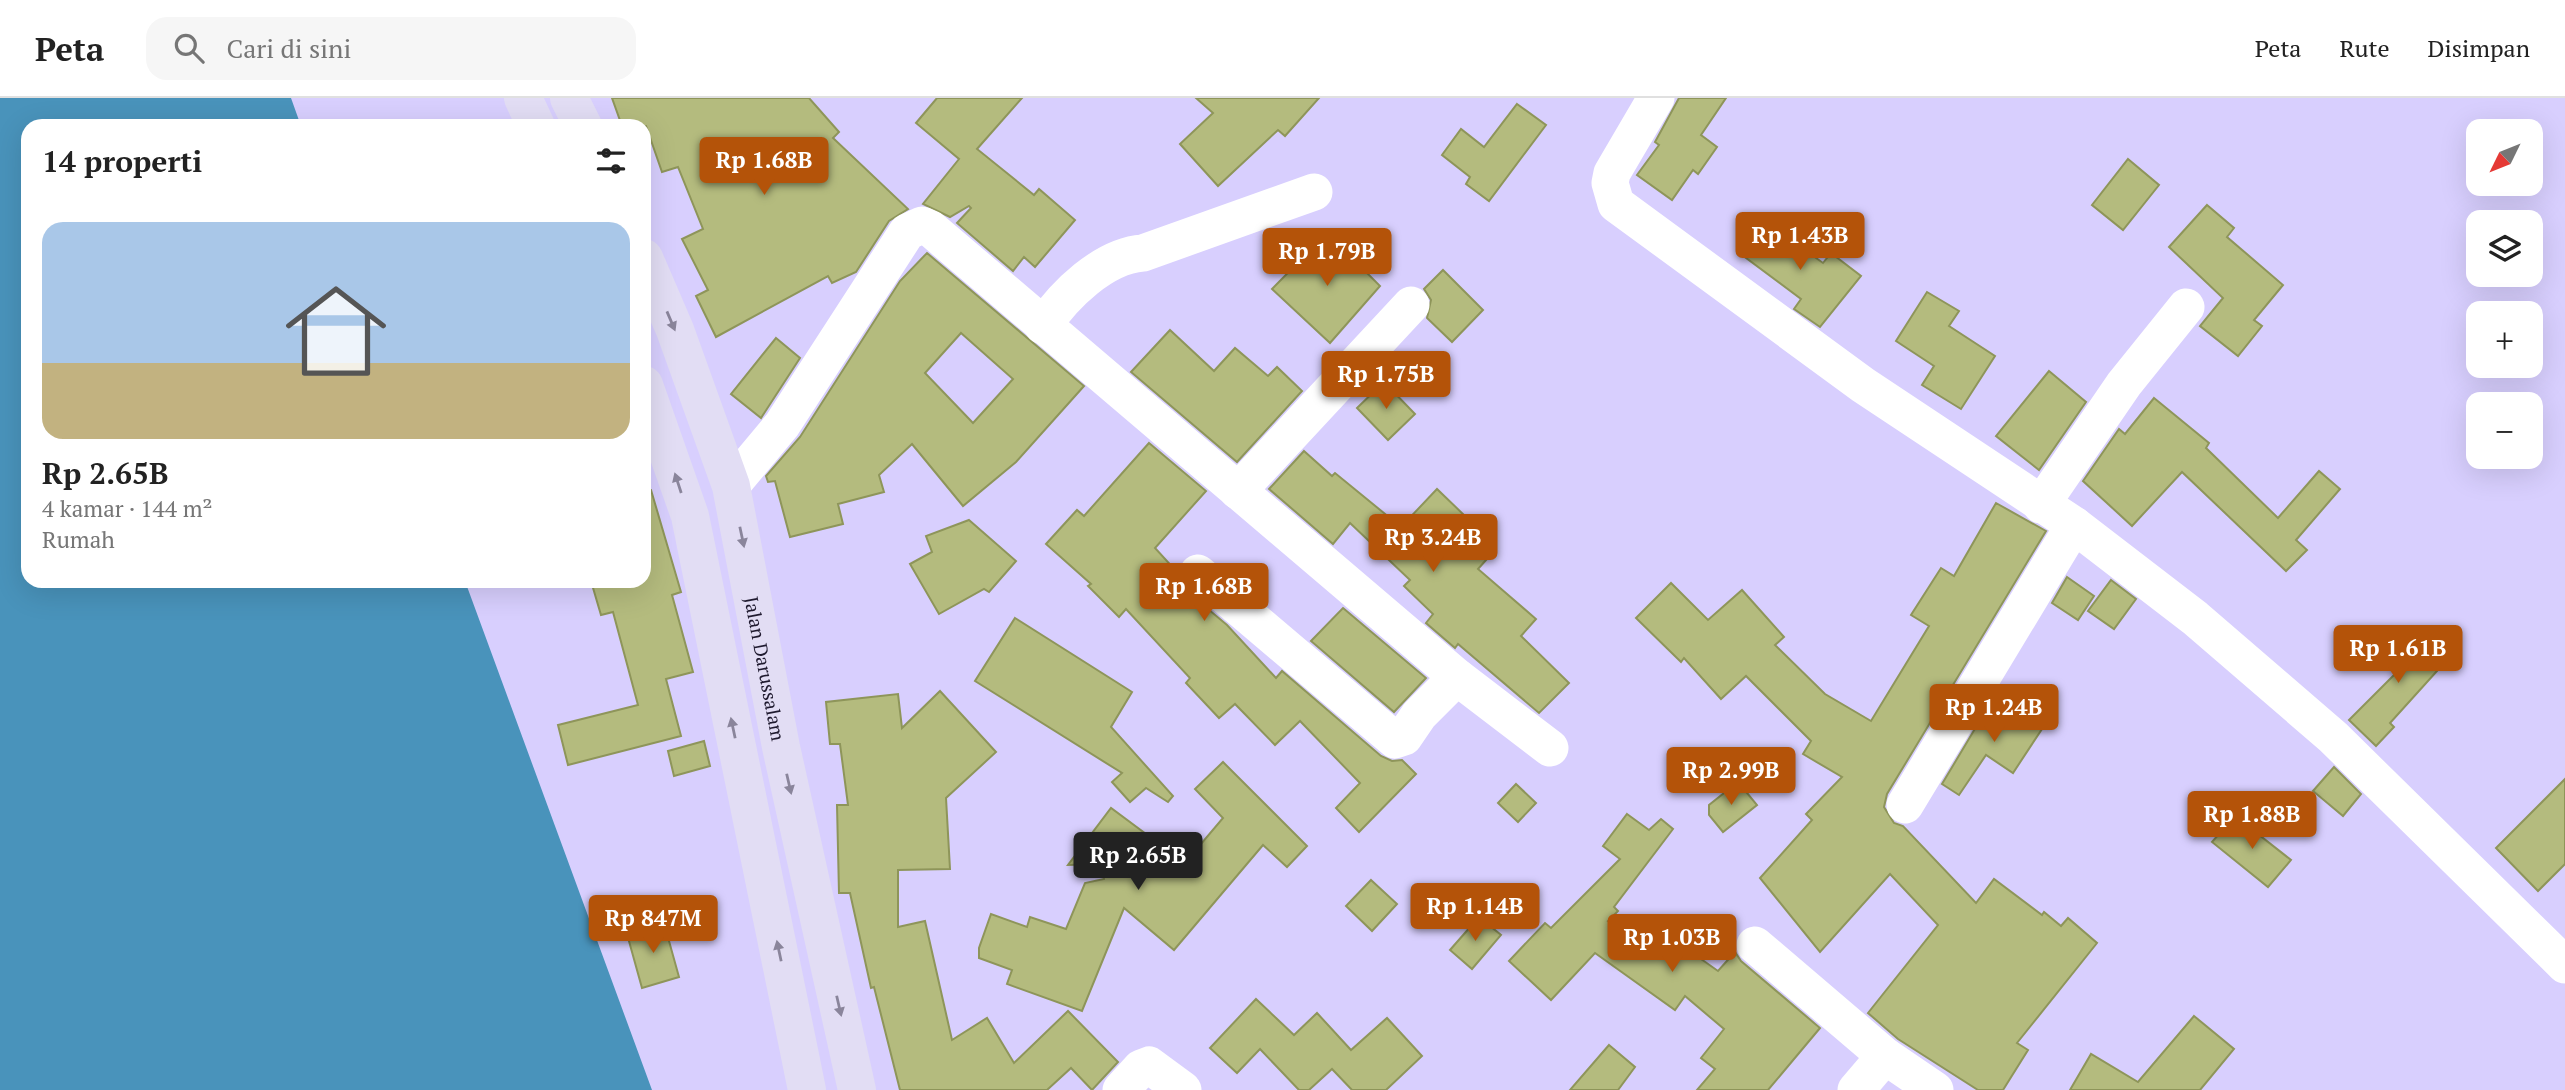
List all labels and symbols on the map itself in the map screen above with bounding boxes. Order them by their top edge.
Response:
north arrow [2466,119,2543,196]
pin: Rp 1.68B [692,138,836,197]
pin: Rp 1.43B [1728,212,1872,272]
pin: Rp 1.79B [1255,228,1399,288]
one-way arrow [665,311,677,331]
pin: Rp 1.75B [1314,352,1458,411]
one-way arrow [672,472,683,493]
pin: Rp 3.24B [1361,514,1505,574]
one-way arrow [736,526,747,548]
pin: Rp 1.68B [1132,564,1276,623]
street label: Jalan Darussalam [740,594,792,743]
pin: Rp 1.61B [2326,626,2470,685]
pin: Rp 1.24B [1922,684,2066,744]
one-way arrow [727,717,738,739]
pin: Rp 2.99B [1659,748,1803,807]
one-way arrow [784,773,795,795]
pin: Rp 1.88B [2180,792,2324,851]
pin: Rp 2.65B [1066,832,1210,892]
pin: Rp 1.14B [1403,884,1547,943]
pin: Rp 847M [588,896,718,955]
pin: Rp 1.03B [1600,914,1744,974]
one-way arrow [773,940,784,962]
one-way arrow [834,995,845,1017]

